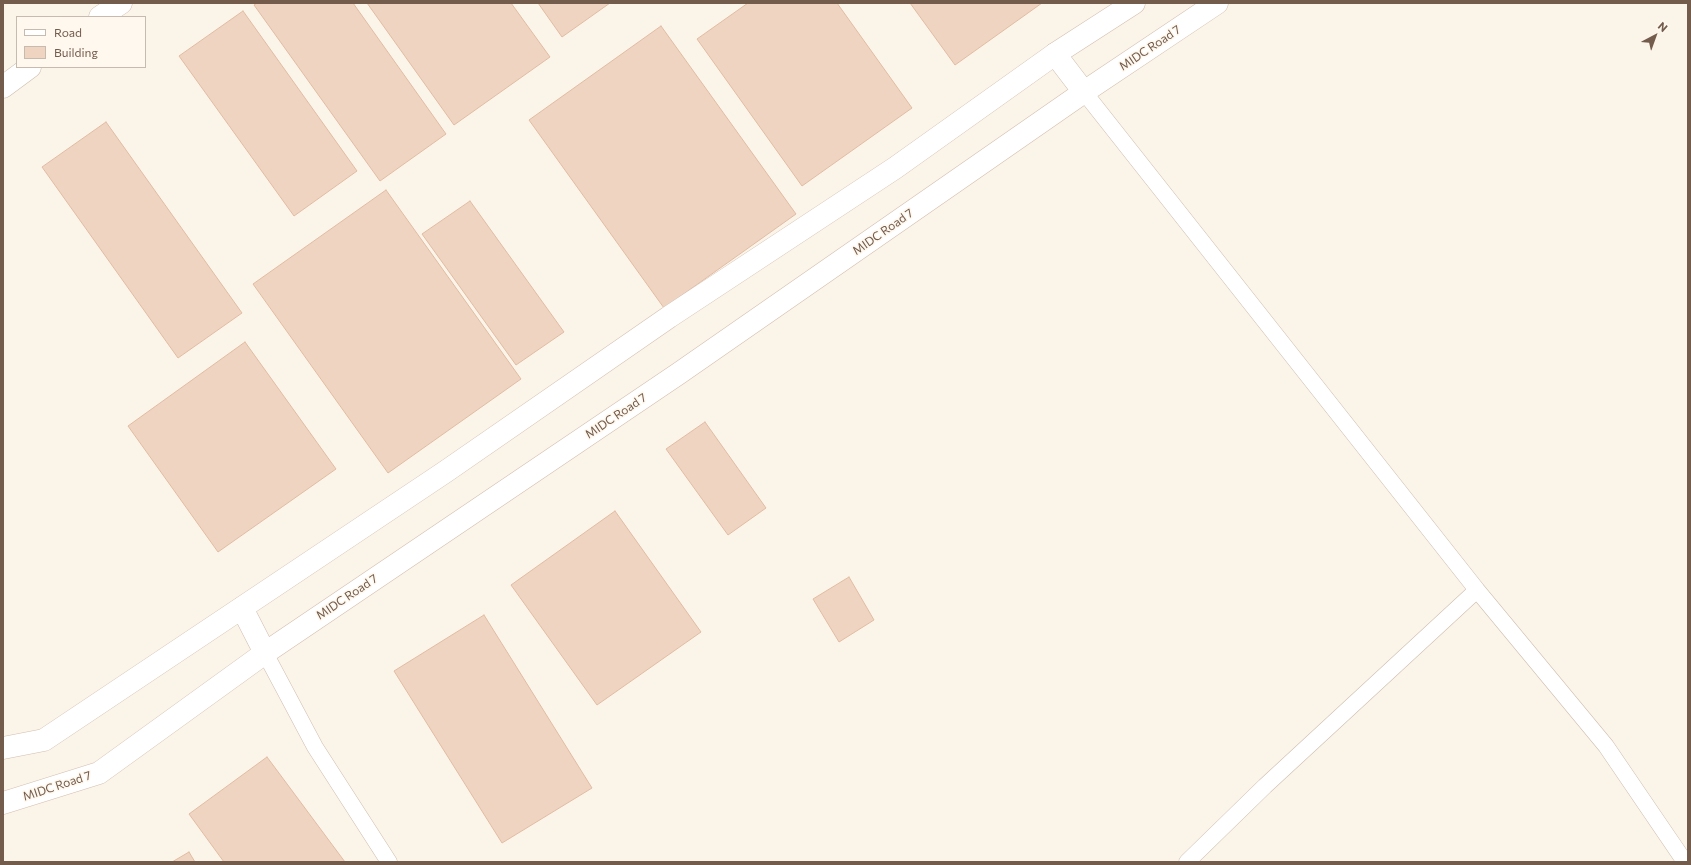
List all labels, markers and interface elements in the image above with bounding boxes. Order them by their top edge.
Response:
legend [16,16,146,68]
north arrow [1635,16,1675,56]
text: N [1656,19,1671,34]
street label: MIDC Road 7 [1117,22,1183,74]
text: Road [54,25,82,39]
text: Building [54,45,98,59]
street label: MIDC Road 7 [850,206,916,258]
street label: MIDC Road 7 [583,390,649,442]
street label: MIDC Road 7 [314,571,380,623]
street label: MIDC Road 7 [21,768,93,804]

